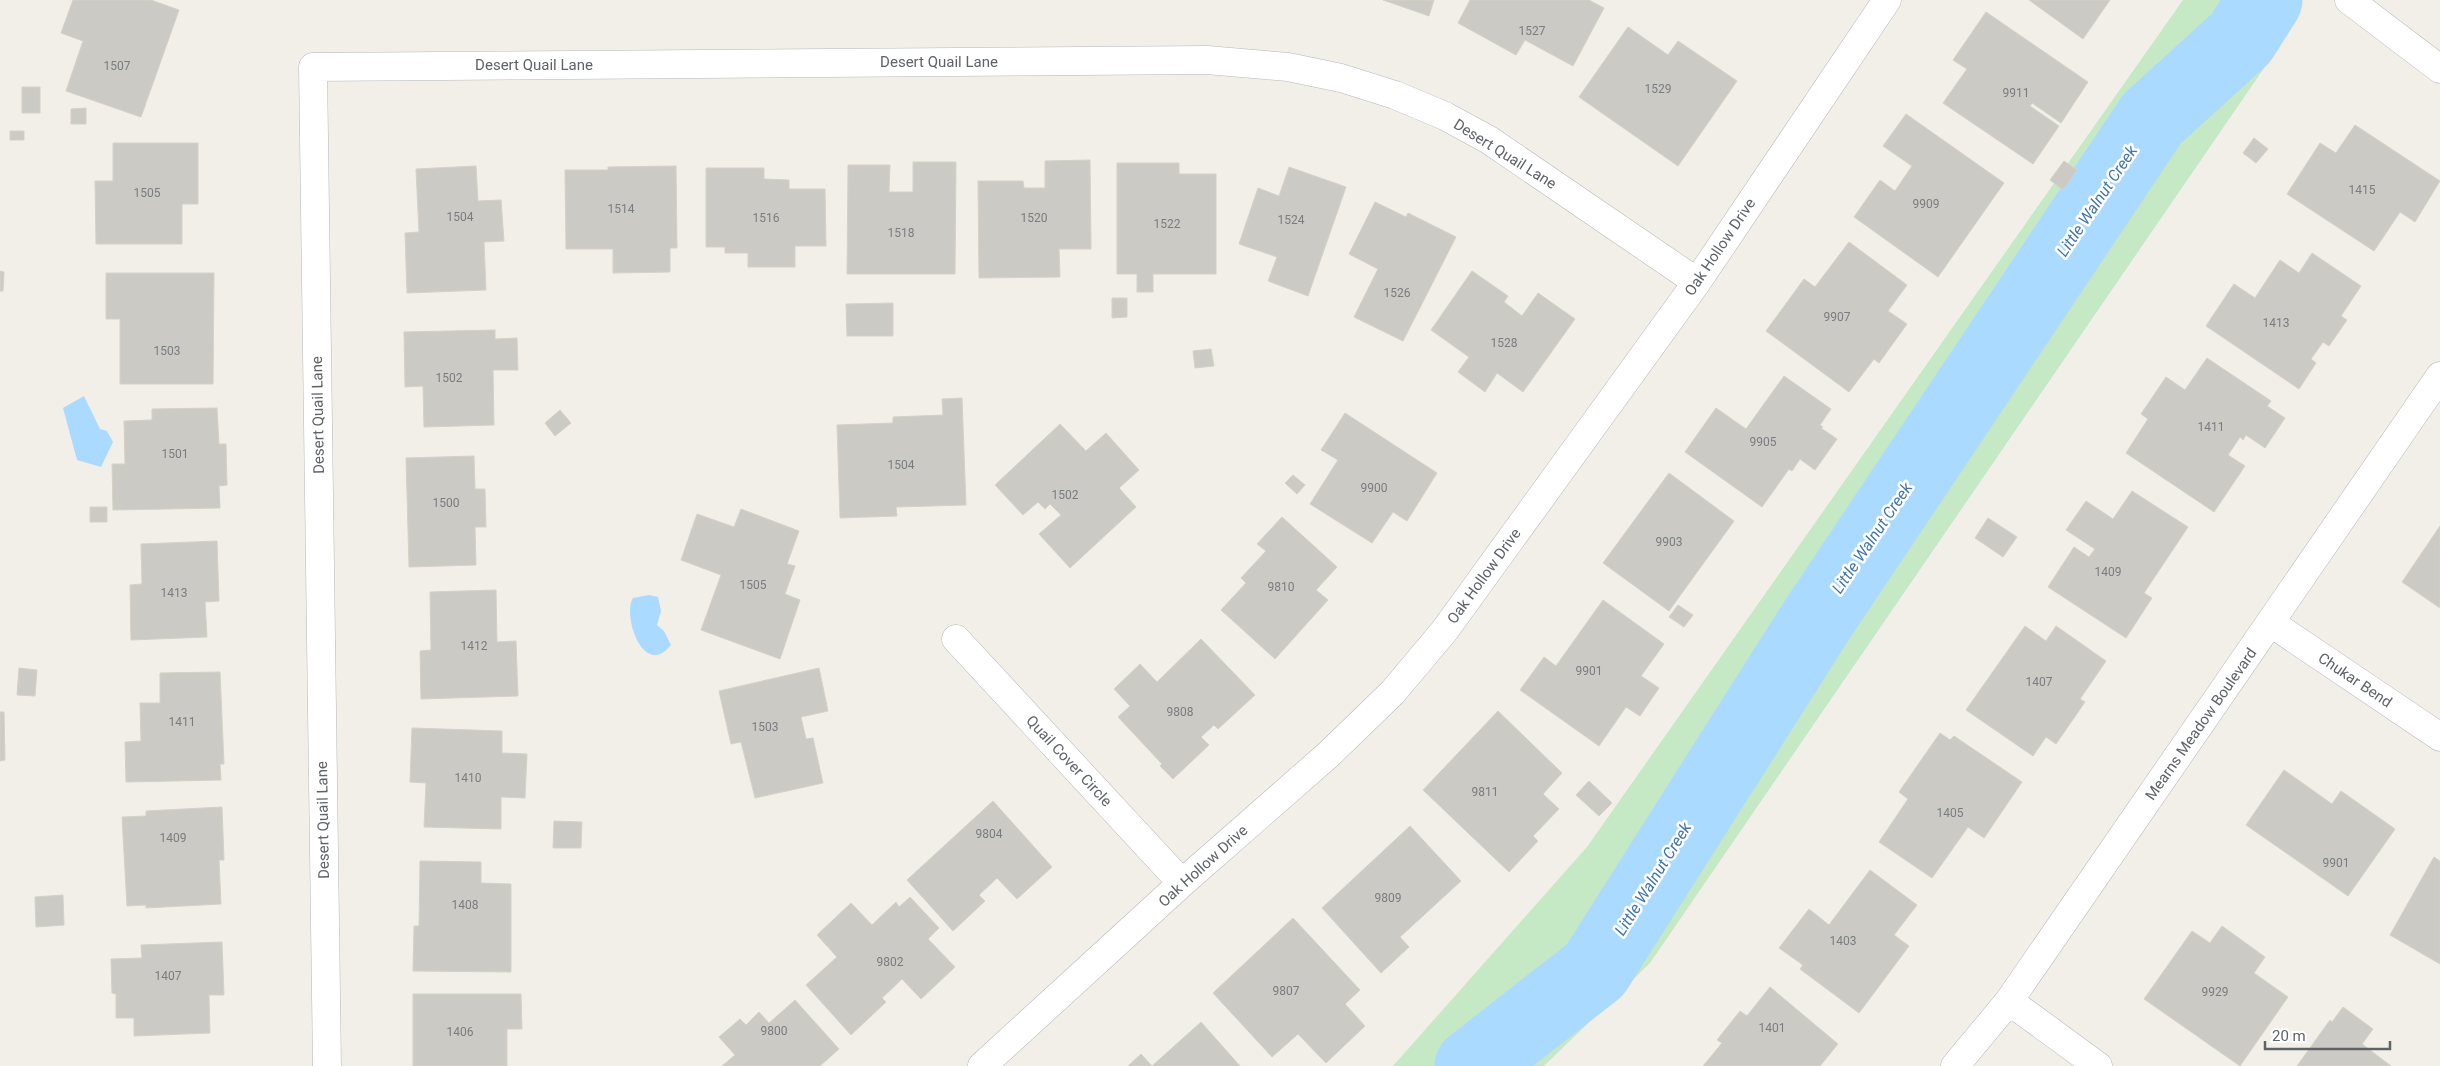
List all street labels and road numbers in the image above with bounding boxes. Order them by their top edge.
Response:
street label: Desert Quail Lane [880,53,998,71]
street label: Desert Quail Lane [475,56,593,74]
street label: Desert Quail Lane [1450,115,1560,193]
street label: Oak Hollow Drive [1681,195,1759,299]
street label: Desert Quail Lane [308,356,328,474]
street label: Oak Hollow Drive [1443,525,1525,627]
street label: Mearns Meadow Boulevard [2142,644,2260,804]
street label: Chukar Bend [2315,649,2395,711]
street label: Quail Cover Circle [1022,712,1116,810]
street label: Desert Quail Lane [313,761,333,879]
street label: Oak Hollow Drive [1155,821,1251,911]

